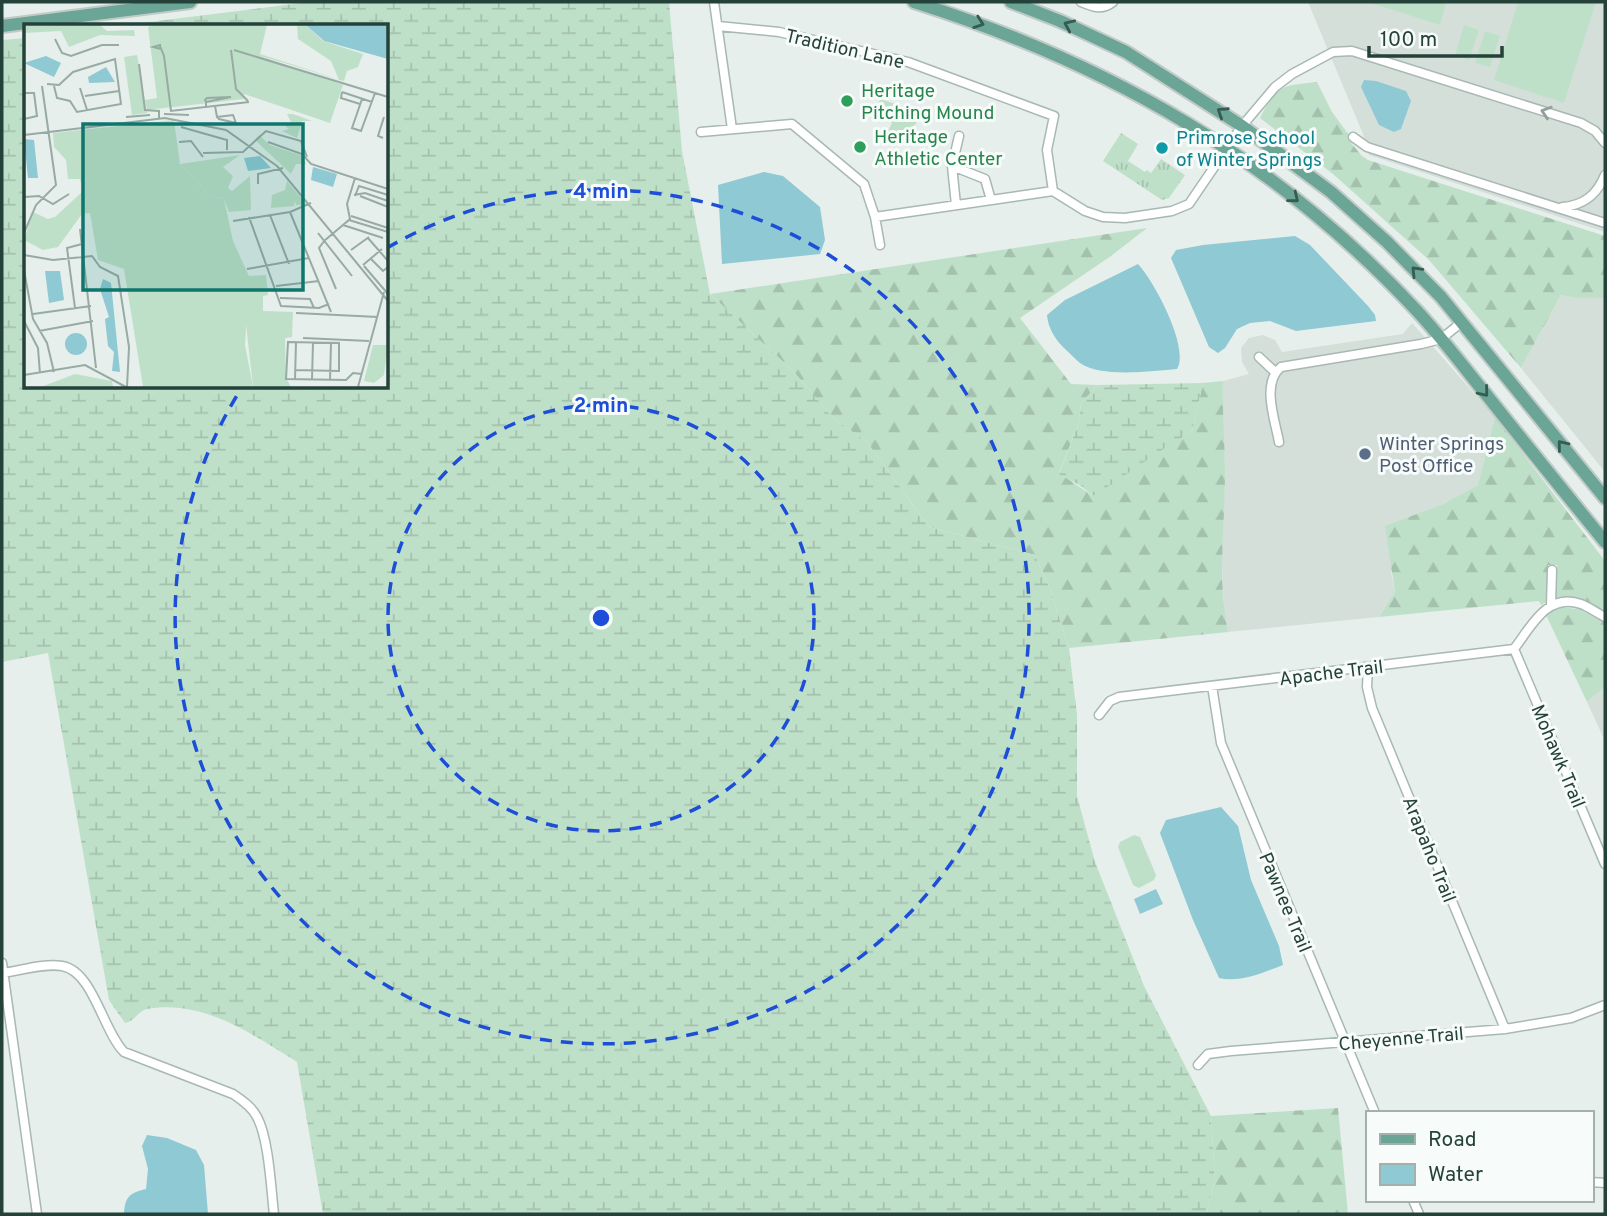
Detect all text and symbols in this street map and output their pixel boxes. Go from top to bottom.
scale bar [1369,14,1502,58]
one-way arrow [973,15,985,29]
one-way arrow [1064,20,1076,34]
inset map [24,24,388,388]
street label: Tradition Lane [783,25,906,75]
text: 100 m [1380,27,1437,54]
place label: Heritage Pitching Mound [861,80,994,126]
marker: Heritage Pitching Mound [839,93,855,109]
one-way arrow [1541,106,1553,120]
one-way arrow [1217,108,1230,120]
place label: Heritage Athletic Center [874,126,1003,172]
place label: Primrose School of Winter Springs [1176,127,1322,173]
marker: Heritage Athletic Center [852,139,868,155]
marker: Primrose School of Winter Springs [1154,140,1170,156]
text: 4 min [573,179,629,206]
one-way arrow [1286,189,1298,202]
one-way arrow [1412,267,1425,280]
one-way arrow [1476,384,1488,397]
text: 2 min [574,393,628,420]
place label: Winter Springs Post Office [1379,433,1504,479]
one-way arrow [1558,440,1570,453]
marker: Winter Springs Post Office [1357,446,1373,462]
centre of rings [589,606,613,630]
street label: Apache Trail [1278,656,1385,692]
street label: Mohawk Trail [1525,701,1590,812]
street label: Arapaho Trail [1396,793,1460,906]
street label: Pawnee Trail [1252,849,1316,957]
street label: Cheyenne Trail [1338,1023,1465,1057]
legend [1366,1111,1593,1202]
text: Road [1428,1127,1477,1154]
text: Water [1428,1162,1483,1189]

